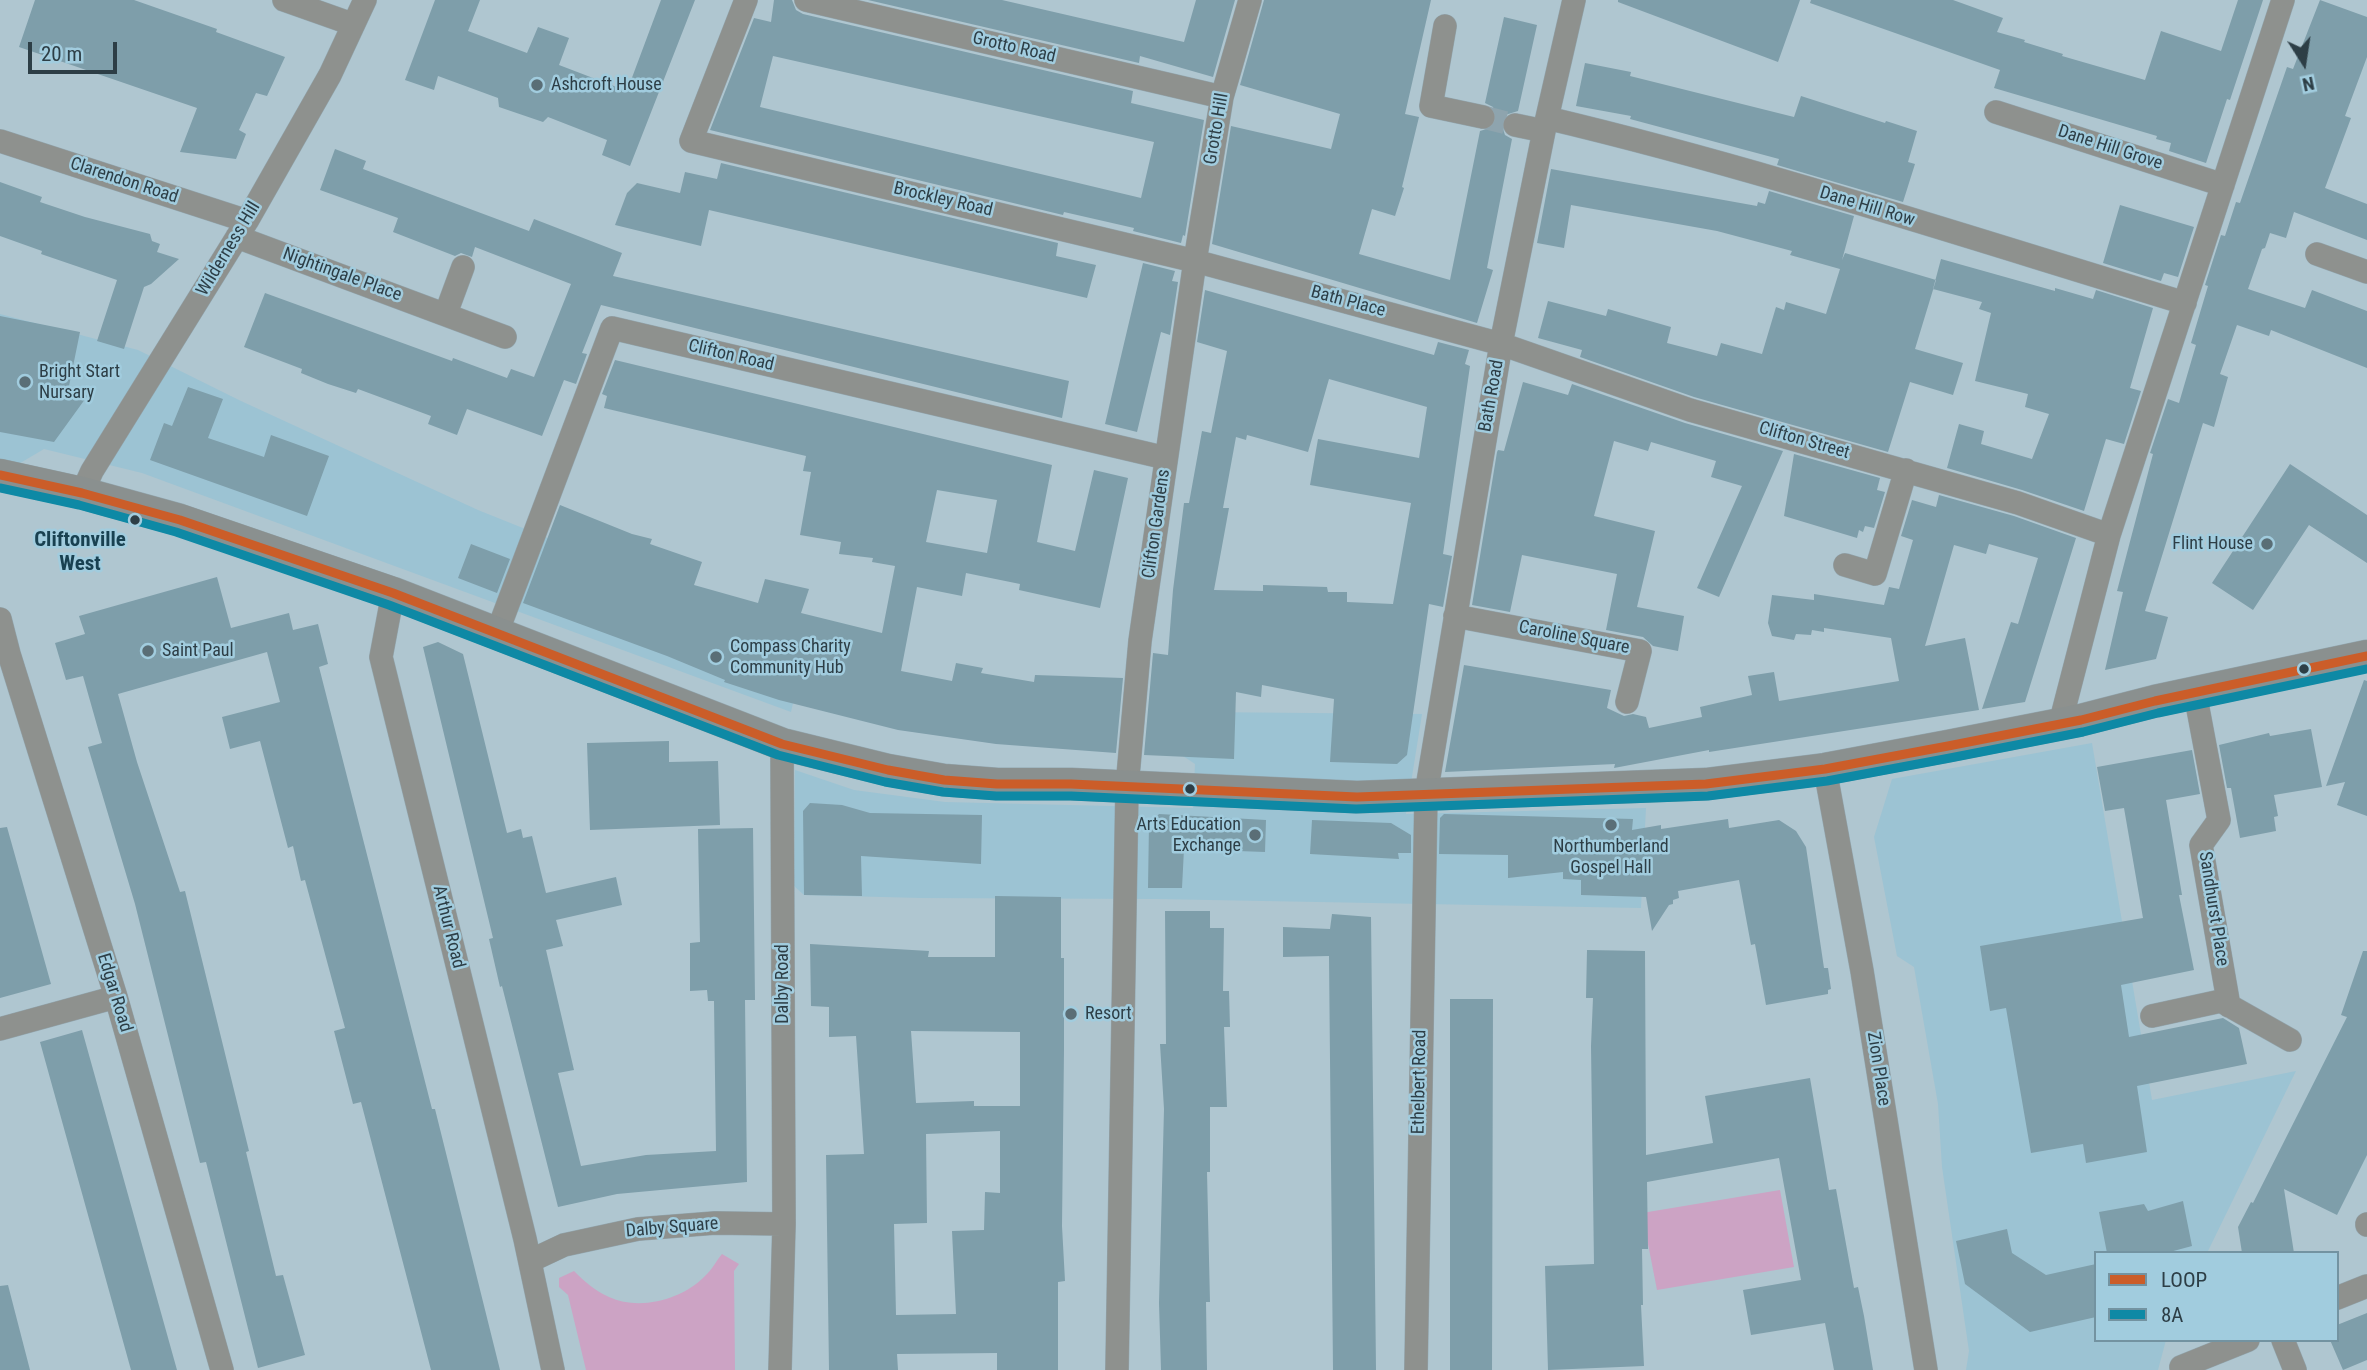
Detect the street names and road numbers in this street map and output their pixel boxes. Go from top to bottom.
street label: Grotto Road [970,28,1058,68]
street label: Grotto Hill [1200,92,1234,166]
street label: Dane Hill Grove [2055,121,2165,175]
street label: Clarendon Road [67,153,181,209]
street label: Brockley Road [891,178,995,222]
street label: Dane Hill Row [1817,182,1917,232]
street label: Wilderness Hill [192,198,266,300]
street label: Nightingale Place [280,244,404,306]
street label: Bath Place [1308,282,1388,322]
street label: Clifton Road [686,336,776,376]
street label: Bath Road [1475,358,1509,434]
street label: Clifton Street [1756,418,1852,464]
street label: Clifton Gardens [1139,468,1175,580]
street label: Caroline Square [1517,617,1631,659]
street label: Sandhurst Place [2193,850,2233,968]
street label: Arthur Road [427,883,469,971]
street label: Dalby Road [772,944,794,1024]
street label: Edgar Road [92,951,136,1035]
street label: Ethelbert Road [1408,1030,1432,1134]
street label: Zion Place [1861,1030,1895,1108]
street label: Dalby Square [625,1213,719,1243]

